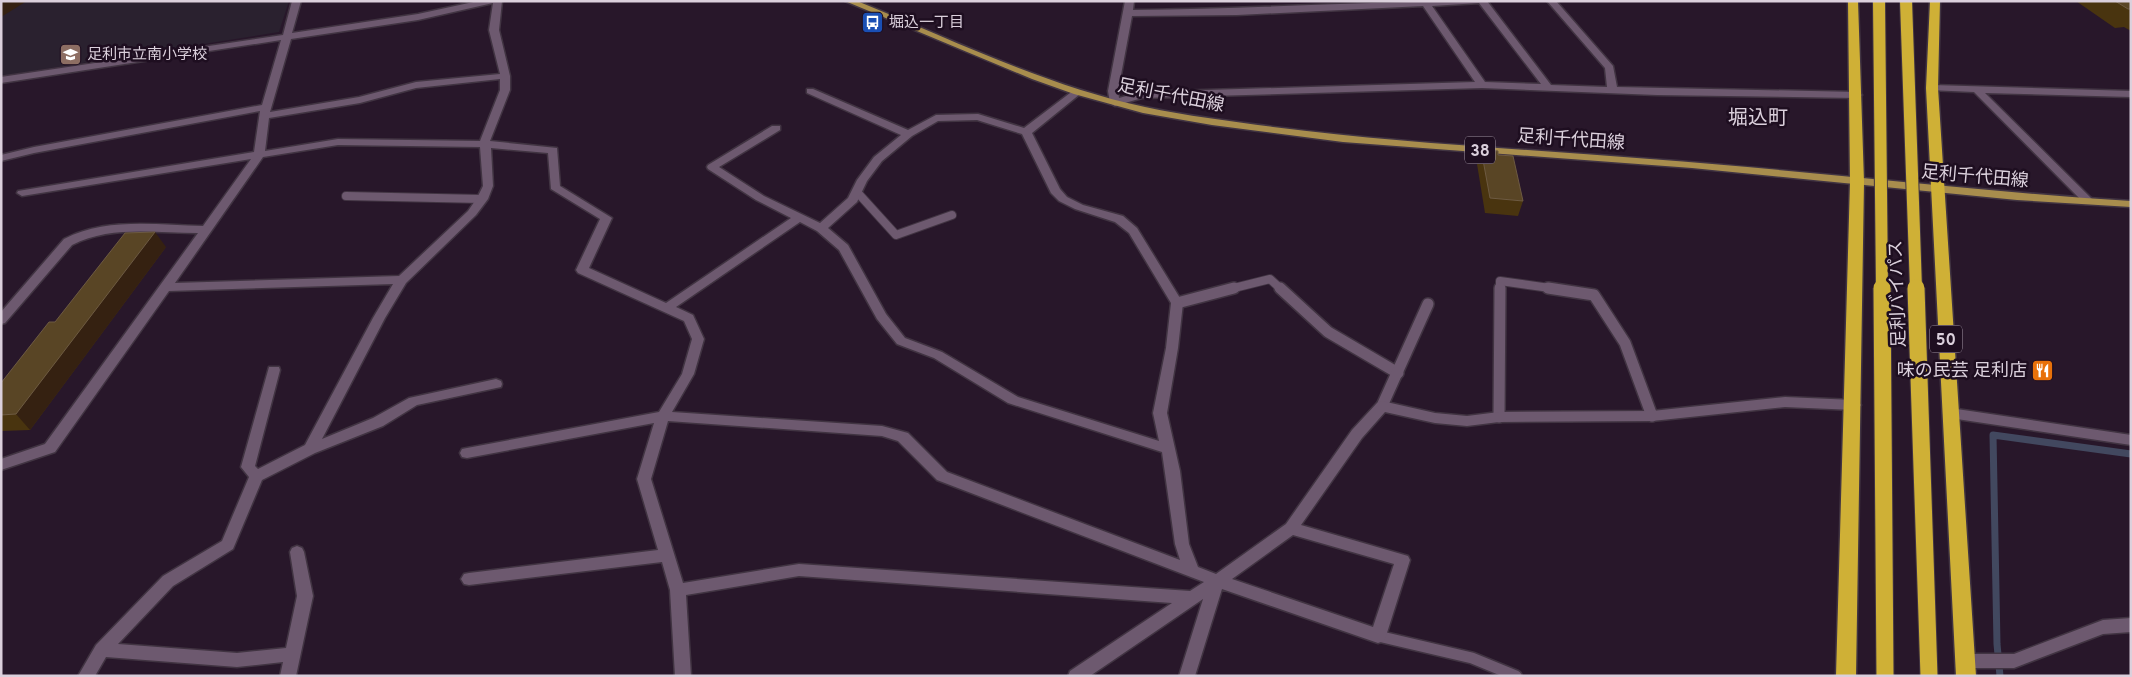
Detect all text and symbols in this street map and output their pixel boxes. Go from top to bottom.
bus stop icon: 堀込一丁目 [861,10,885,34]
place label: 堀込一丁目 [889,14,964,33]
school or university icon: 足利市立南小学校 [59,42,83,66]
place label: 足利市立南小学校 [87,46,207,65]
street label: 足利千代田線 [1116,75,1226,118]
district label: 堀込町 [1728,106,1788,132]
street label: 足利千代田線 [1516,125,1626,156]
road number: 38 [1465,136,1495,164]
street label: 足利千代田線 [1920,161,2030,194]
street label: 足利バイパス [1885,240,1912,348]
road number: 50 [1930,326,1962,352]
restaurant icon: 味の民芸 足利店 [2031,358,2055,382]
place label: 味の民芸 足利店 [1897,360,2027,383]

